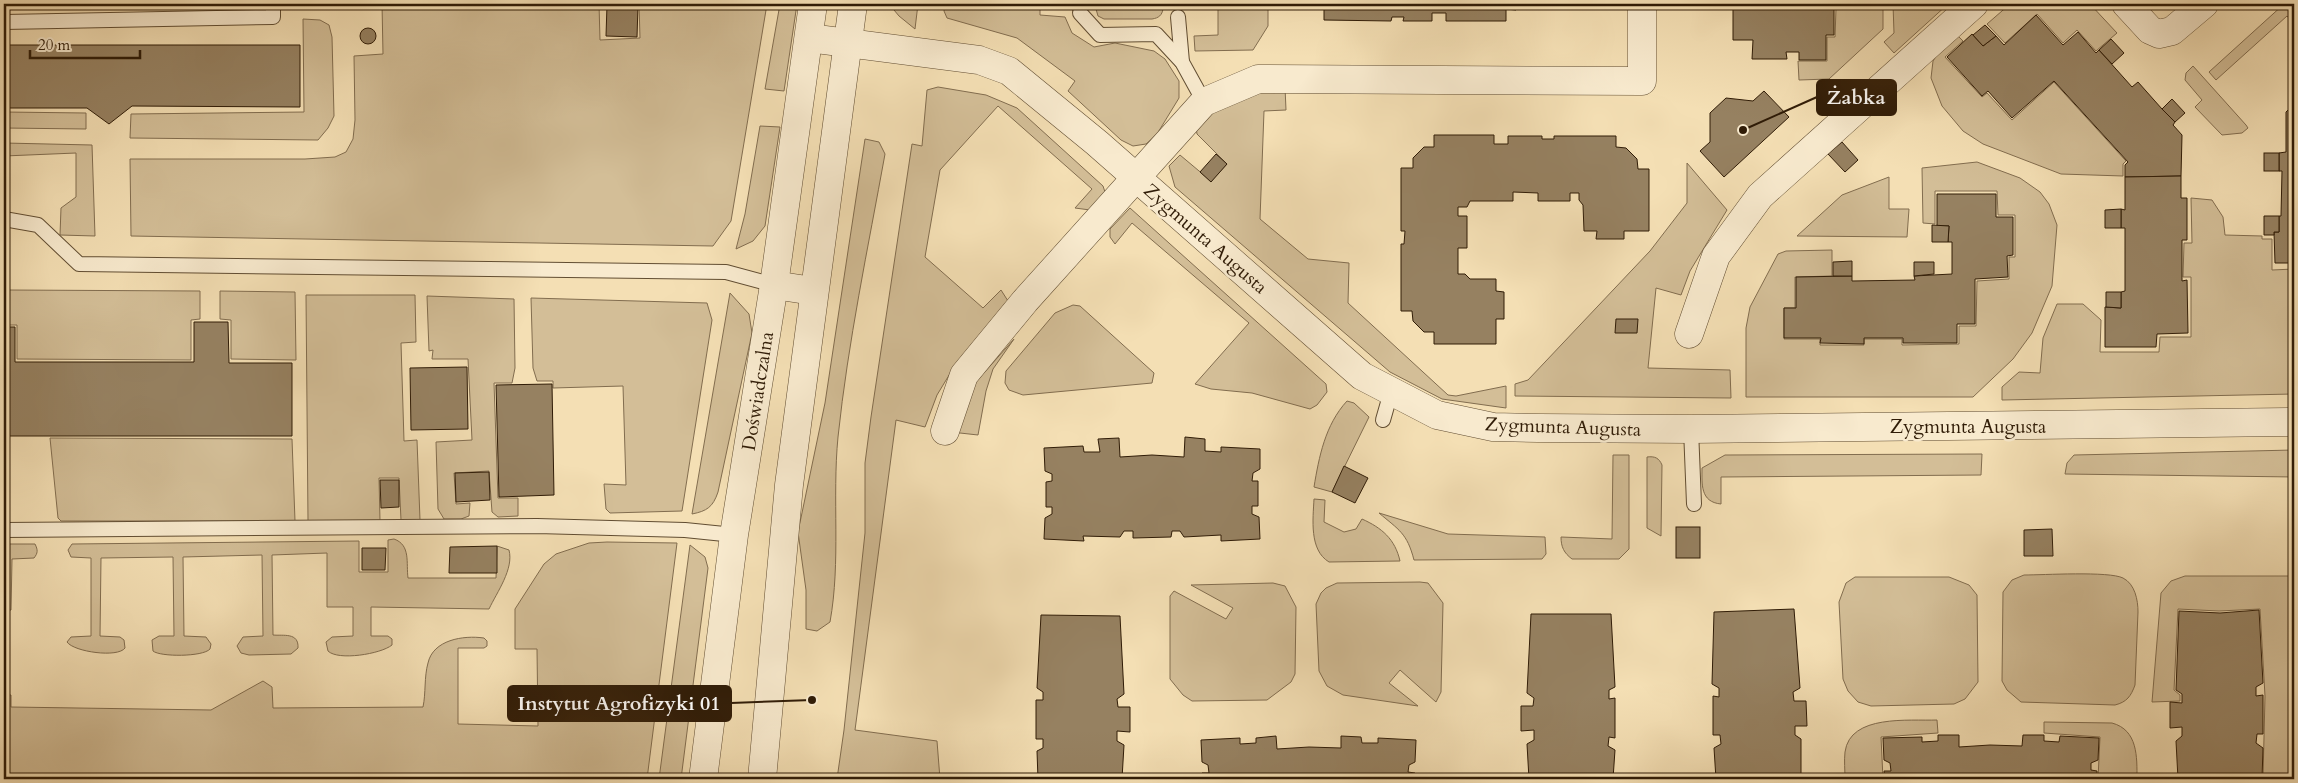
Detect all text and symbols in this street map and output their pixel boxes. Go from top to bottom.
scale bar [30,28,140,60]
text: 20 m [38,35,70,55]
callout: Żabka [1817,80,1896,115]
text: Żabka [1827,84,1885,111]
street label: Zygmunta Augusta [1138,178,1273,300]
street label: Doświadczalna [736,330,780,453]
street label: Zygmunta Augusta [1484,411,1642,443]
street label: Zygmunta Augusta [1890,414,2046,440]
callout: Instytut Agrofizyki 01 [508,686,731,721]
text: Instytut Agrofizyki 01 [517,690,721,717]

